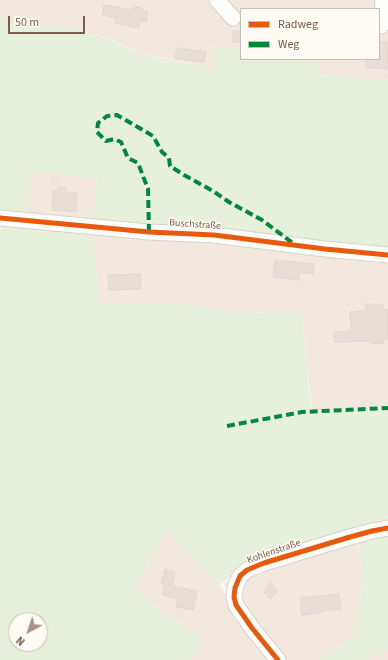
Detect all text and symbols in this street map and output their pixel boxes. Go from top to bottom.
scale bar [10,8,87,34]
legend [240,8,380,60]
text: 50 m [15,14,39,31]
text: Radweg [278,16,318,33]
text: Weg [278,36,299,53]
street label: Buschstraße [169,217,221,233]
street label: Kohlenstraße [246,537,302,567]
north arrow [8,612,48,652]
text: N [13,633,28,649]

